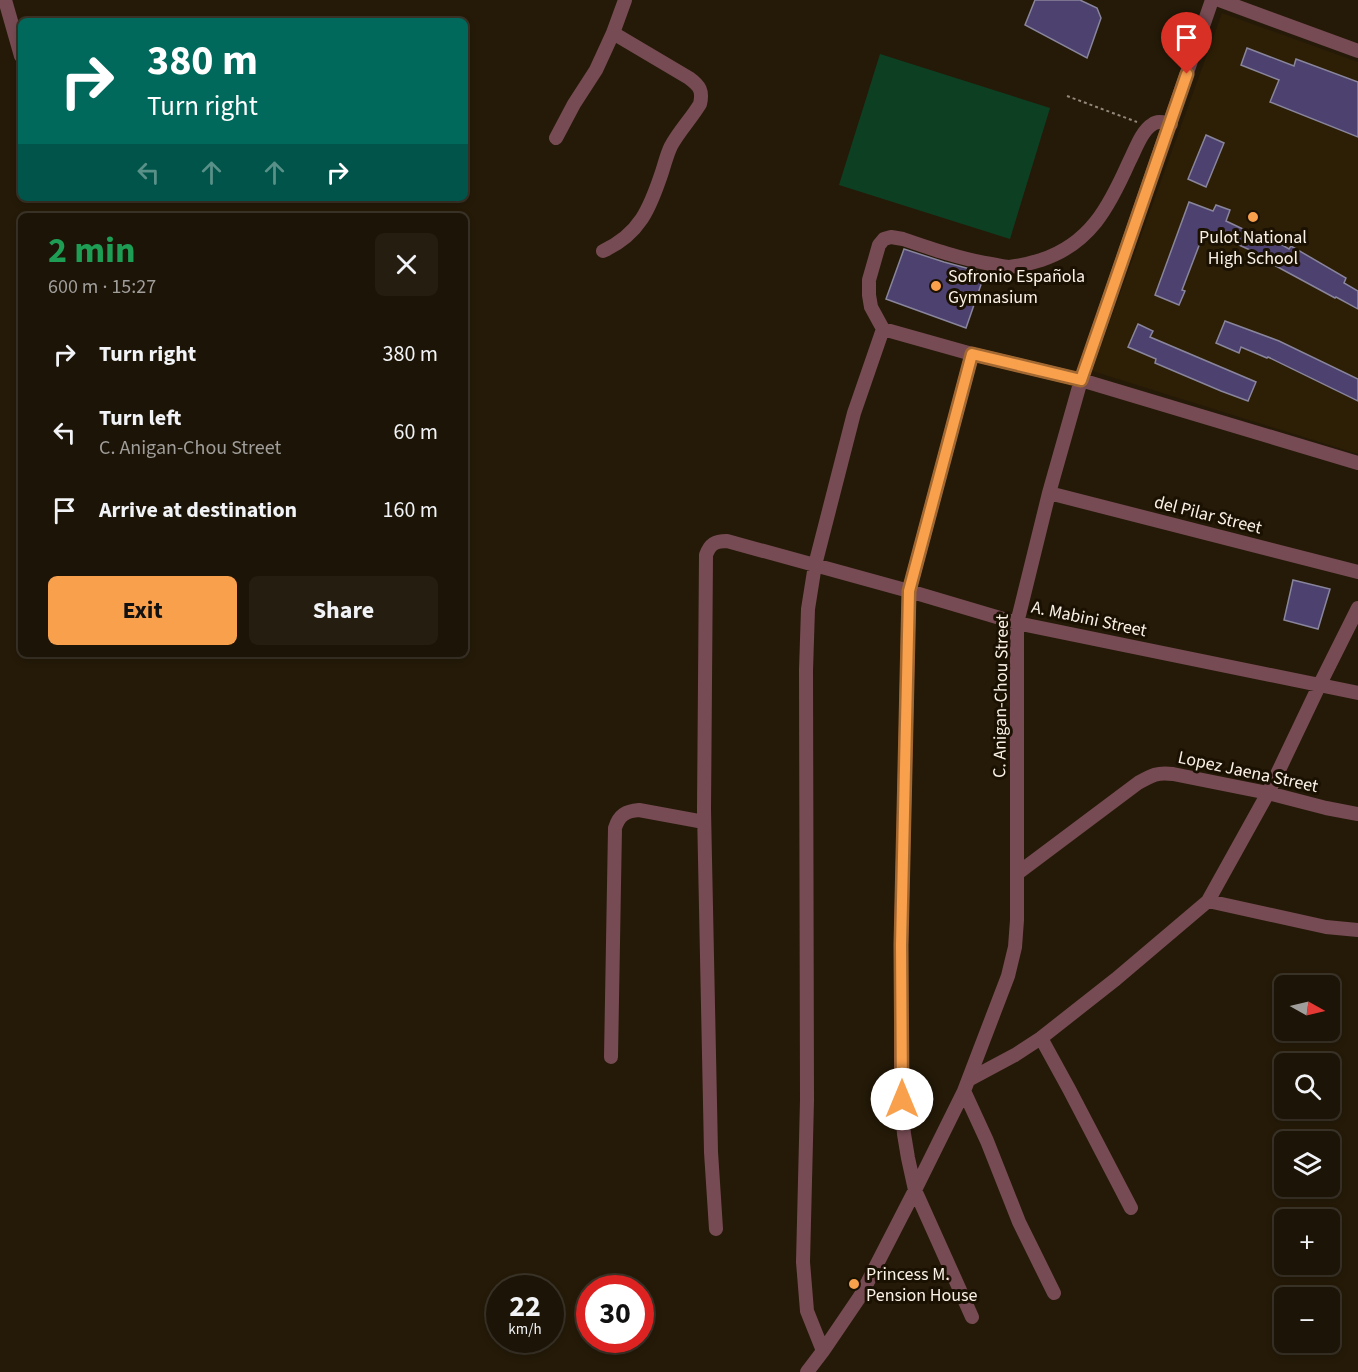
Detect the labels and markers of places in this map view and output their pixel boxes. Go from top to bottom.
pin [1161,12,1212,74]
marker: Pulot National High School [1246,210,1260,224]
place label: Pulot National High School [1199,225,1307,271]
place label: Sofronio Española Gymnasium [948,264,1085,310]
marker: Sofronio Española Gymnasium [929,279,943,293]
place label: Princess M. Pension House [866,1262,978,1308]
marker: Princess M. Pension House [847,1277,861,1291]

